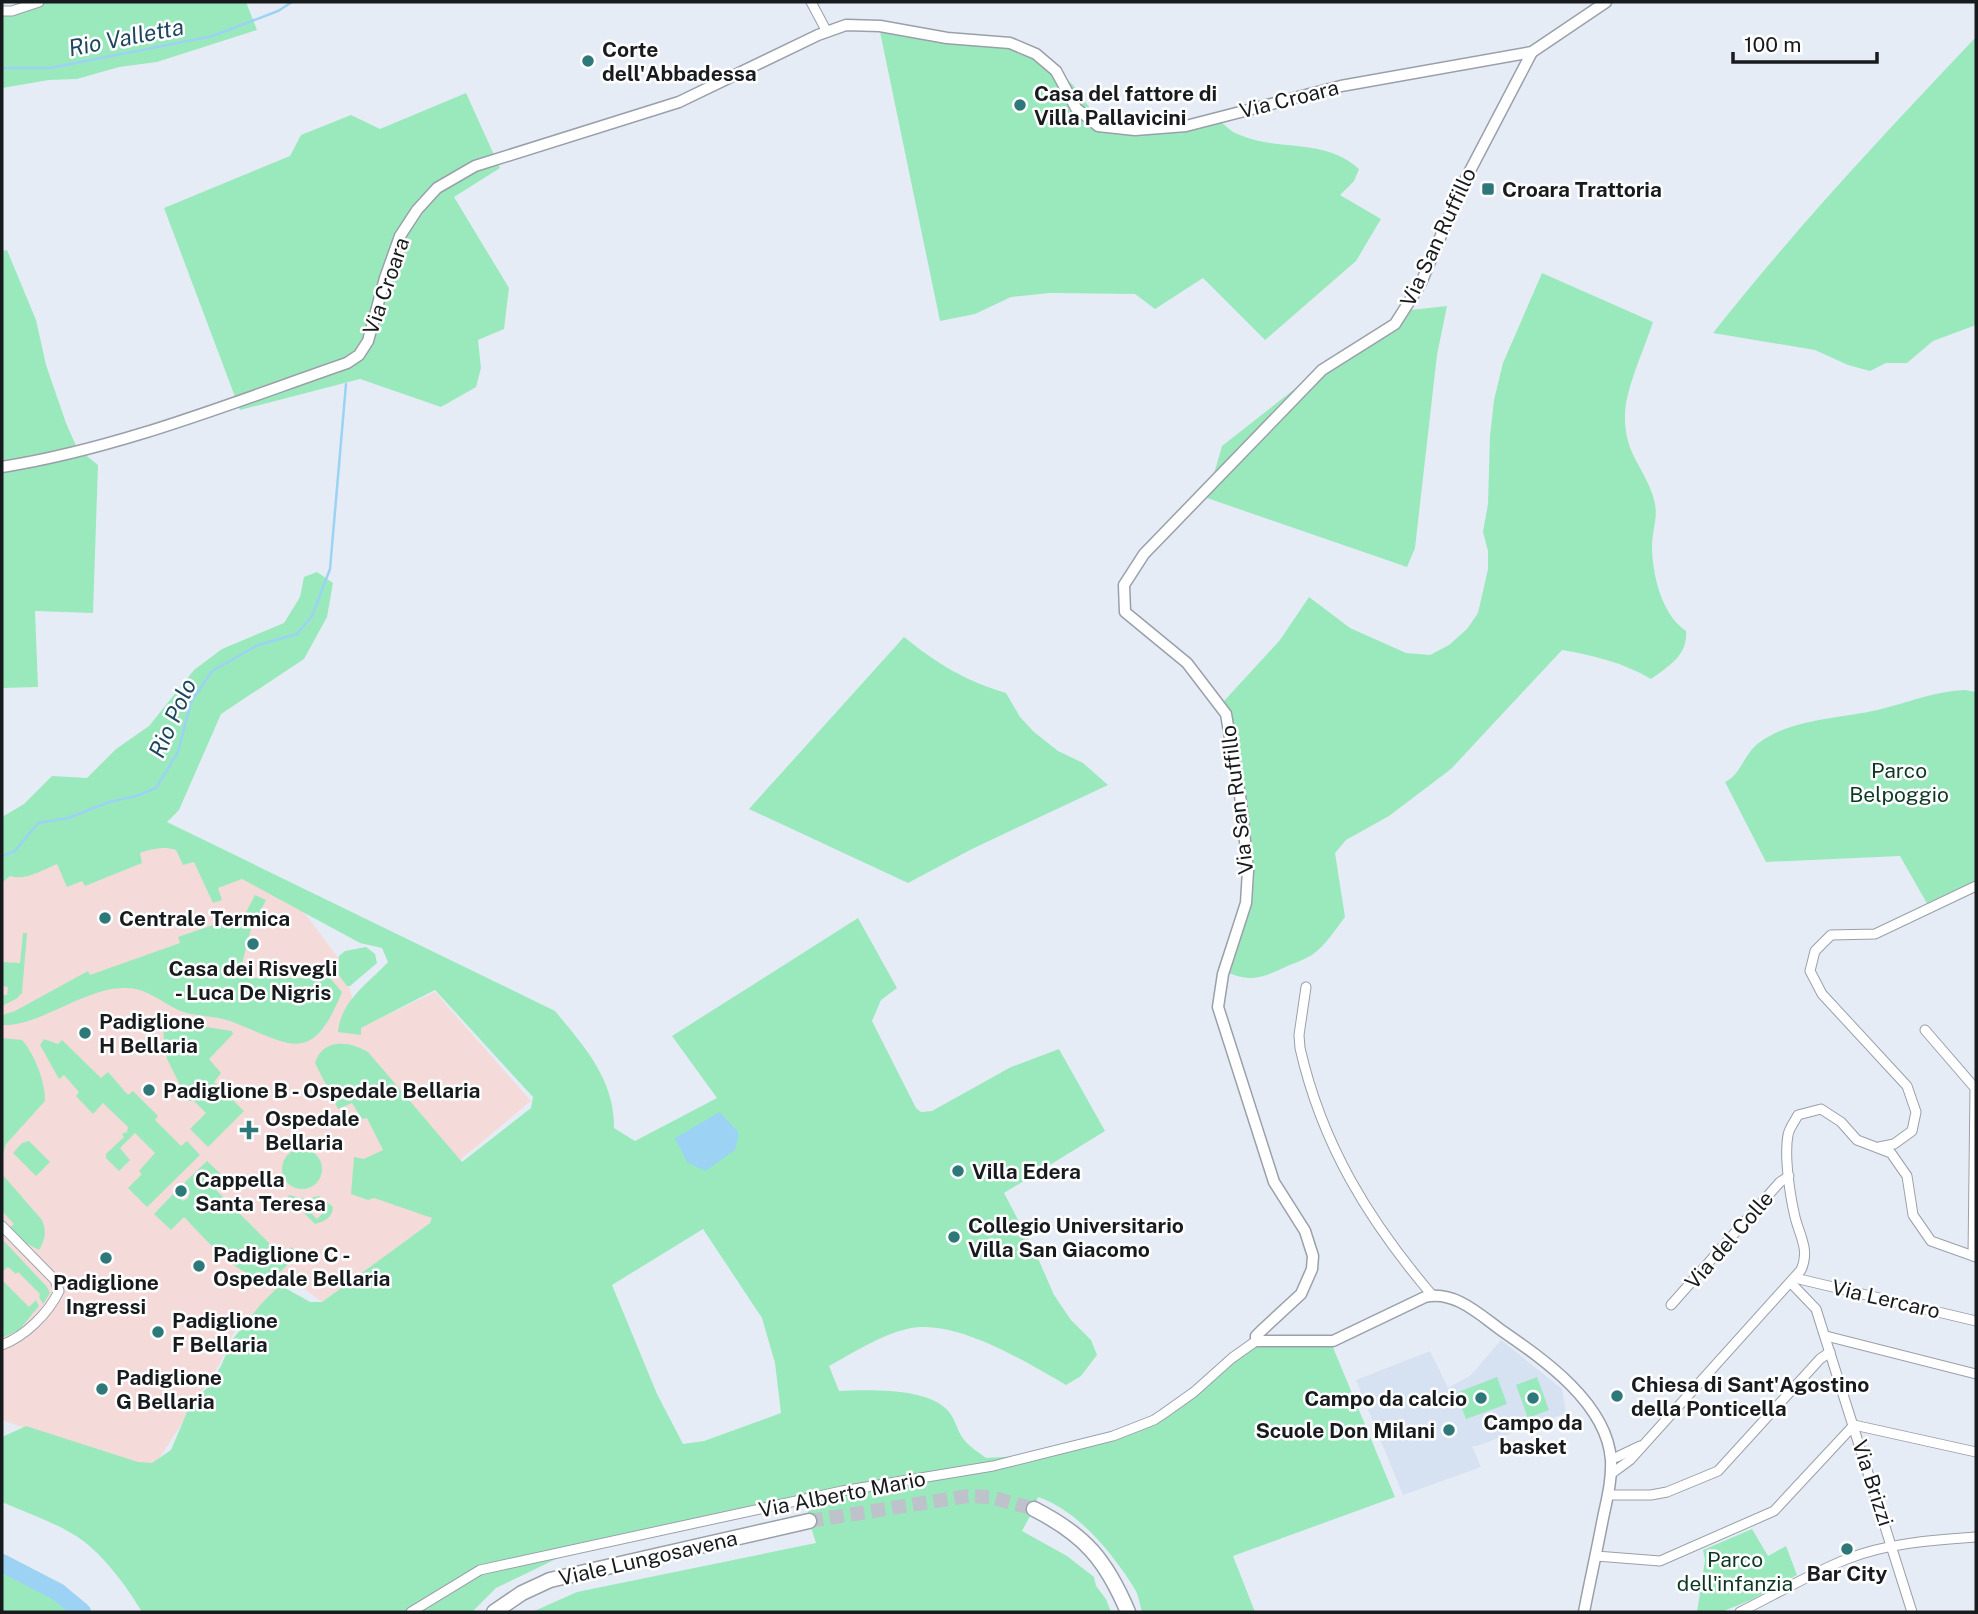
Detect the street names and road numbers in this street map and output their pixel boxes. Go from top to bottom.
street label: Via Croara [1237,75,1341,123]
street label: Via San Ruffillo [1395,164,1481,310]
street label: Via Croara [358,234,414,338]
street label: Via San Ruffillo [1215,724,1259,876]
street label: Via del Colle [1680,1186,1778,1294]
street label: Via Lercaro [1829,1274,1943,1324]
street label: Via Brizzi [1847,1437,1899,1529]
street label: Via Alberto Mario [756,1466,928,1522]
street label: Viale Lungosavena [556,1525,740,1591]

